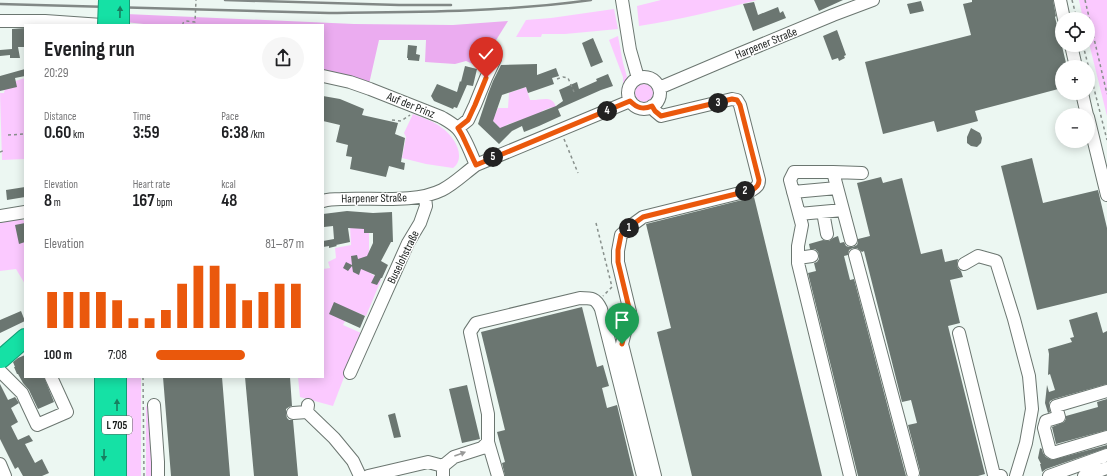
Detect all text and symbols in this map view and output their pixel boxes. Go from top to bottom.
one-way arrow [117,6,123,19]
map controls [1055,12,1095,148]
button: locate [1055,12,1095,52]
street label: Harpener Straße [733,24,800,63]
text: Evening run [44,36,135,63]
button: share [262,37,304,79]
pin [469,37,503,78]
icon: check [475,43,497,65]
button: + [1055,60,1095,100]
text: 20:29 [44,65,69,81]
street label: Auf der Prinz [383,89,438,122]
pin: 3 [708,93,728,113]
text: 3 [716,96,720,109]
pin: 4 [597,101,617,121]
text: 4 [604,104,610,117]
button: − [1055,108,1095,148]
text: Distance [44,110,76,123]
text: Time [133,110,151,123]
text: Pace [221,110,239,123]
text: 0.60 [44,123,71,143]
text: 3:59 [133,123,160,143]
text: 6:38 [221,123,249,143]
text: km [71,128,84,141]
text: /km [249,128,265,141]
pin: 5 [483,147,503,167]
text: 5 [491,150,495,163]
text: Elevation [44,178,78,191]
text: Heart rate [133,178,170,191]
text: kcal [221,178,236,191]
pin: 2 [735,181,755,201]
text: 2 [743,184,747,197]
street label: Harpener Straße [341,190,407,207]
text: 8 [44,191,52,211]
text: 167 [133,191,155,211]
text: 48 [221,191,237,211]
text: m [52,196,61,209]
text: bpm [155,196,173,209]
pin: 1 [619,218,639,238]
text: 1 [627,221,631,234]
street label: Buselohstraße [384,228,423,286]
text: Elevation [44,236,84,252]
text: 81–87 m [265,236,304,252]
pin [605,303,639,344]
icon: arrive [611,309,633,331]
text: 100 m [44,347,72,363]
text: 7:08 [108,347,127,363]
one-way arrow [114,398,120,411]
road number: L 705 [102,416,132,434]
one-way arrow [101,449,107,462]
one-way arrow [455,451,467,457]

